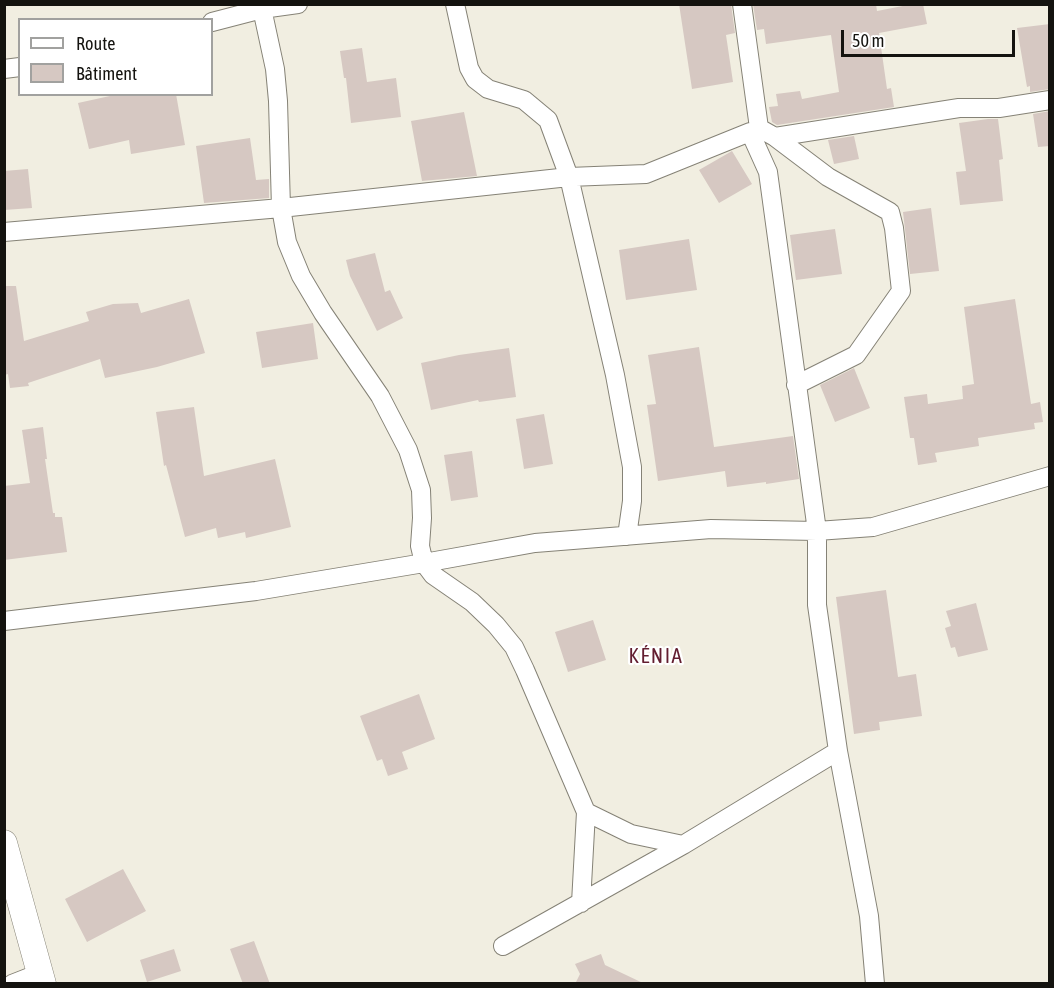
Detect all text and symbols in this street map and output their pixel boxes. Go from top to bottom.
legend [18,18,213,96]
scale bar [844,18,1018,56]
text: 50 m [852,30,884,51]
text: Route [76,33,115,54]
text: Bâtiment [76,63,137,84]
district label: KÉNIA [629,643,683,669]

